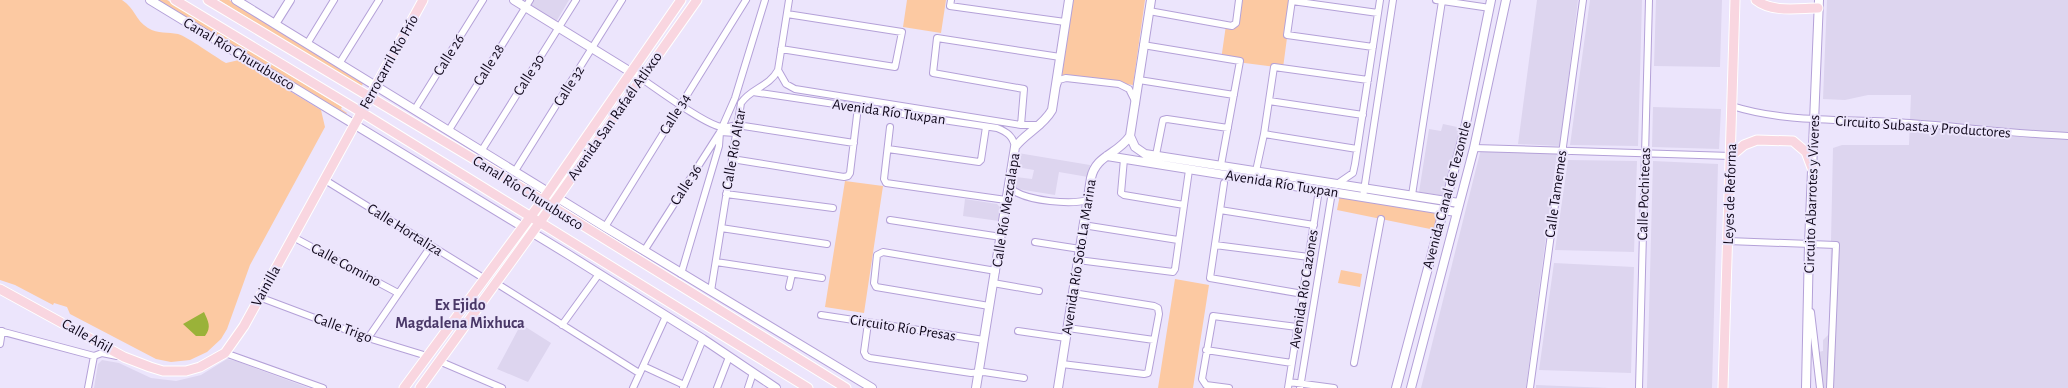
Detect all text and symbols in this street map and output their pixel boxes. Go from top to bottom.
street label: Ferrocarril Río Frío [357,12,421,112]
street label: Canal Río Churubusco [181,15,297,93]
street label: Calle 26 [431,32,467,78]
street label: Calle 28 [471,42,507,88]
street label: Avenida San Rafaél Atlixco [565,49,665,183]
street label: Calle 30 [511,52,547,98]
street label: Calle 32 [551,63,587,109]
street label: Calle 34 [657,91,693,137]
street label: Avenida Río Tuxpan [831,97,947,127]
street label: Calle Río Altar [719,107,749,191]
street label: Circuito Subasta y Productores [1835,113,2011,141]
street label: Circuito Abarrotes y Víveres [1802,114,1822,274]
street label: Avenida Canal de Tezontle [1420,119,1474,270]
street label: Leyes de Reforma [1721,143,1739,245]
street label: Calle Pochitecas [1635,147,1653,241]
street label: Calle Tamemes [1542,149,1570,239]
street label: Calle Río Mezcalapa [990,152,1022,268]
street label: Canal Río Churubusco [470,153,586,233]
street label: Calle 36 [668,162,704,208]
street label: Avenida Río Tuxpan [1224,168,1340,200]
street label: Avenida Río Soto La Marina [1059,178,1099,336]
street label: Calle Hortaliza [365,201,445,259]
street label: Avenida Río Cazones [1287,229,1321,349]
street label: Calle Comino [308,240,384,290]
street label: Vainilla [249,263,283,309]
district label: Ex Ejido Magdalena Mixhuca [395,297,525,331]
street label: Calle Trigo [312,311,374,345]
street label: Circuito Río Presas [849,312,957,344]
street label: Calle Añil [59,316,115,356]

